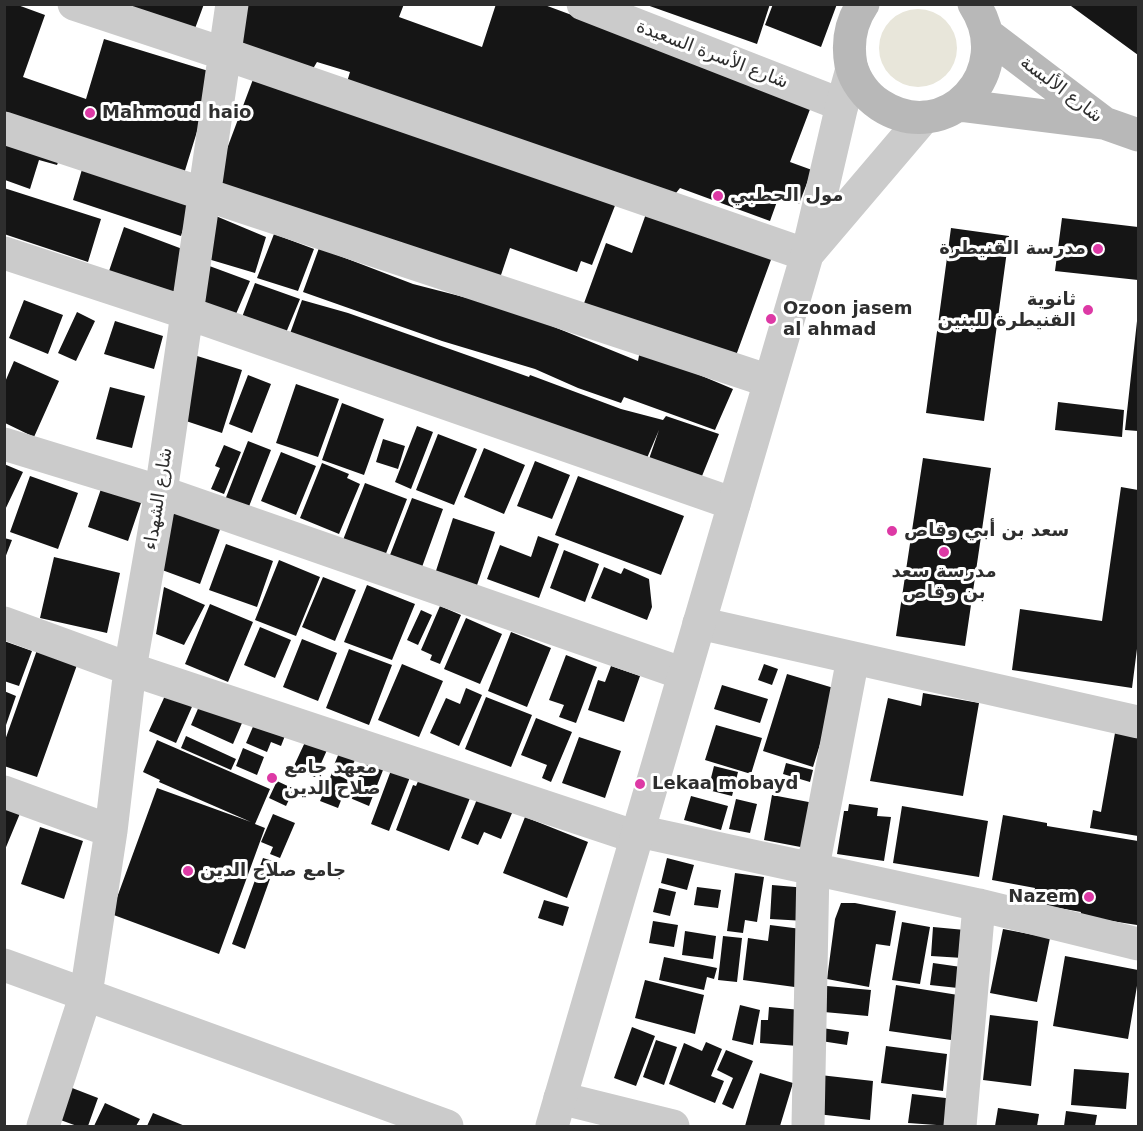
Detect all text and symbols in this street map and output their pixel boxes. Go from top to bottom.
street label: شارع الأسرة السعيدة [633,16,791,94]
street label: شارع الألبسة [1016,52,1106,128]
place label: Mahmoud haio [102,102,251,124]
marker: Mahmoud haio [83,106,97,120]
place label: مول الحطبي [730,185,843,207]
marker: مول الحطبي [711,189,725,203]
place label: مدرسة القنيطرة [939,238,1086,260]
marker: مدرسة القنيطرة [1091,242,1105,256]
place label: ثانوية القنيطرة للبنين [937,289,1076,332]
place label: Ozoon jasem al ahmad [783,298,913,340]
marker: ثانوية القنيطرة للبنين [1081,303,1095,317]
marker: Ozoon jasem al ahmad [764,312,778,326]
street label: شارع الشهداء [140,446,178,552]
place label: سعد بن أبي وقاص [904,520,1069,542]
marker: سعد بن أبي وقاص [885,524,899,538]
marker: مدرسة سعد بن وقاص [937,545,951,559]
place label: مدرسة سعد بن وقاص [891,561,997,604]
place label: معهد جامع صلاح الدين [284,757,381,800]
marker: معهد جامع صلاح الدين [265,771,279,785]
place label: Lekaa mobayd [652,773,798,795]
marker: Lekaa mobayd [633,777,647,791]
place label: جامع صلاح الدين [200,860,346,882]
marker: جامع صلاح الدين [181,864,195,878]
place label: Nazem [1008,886,1077,908]
marker: Nazem [1082,890,1096,904]

